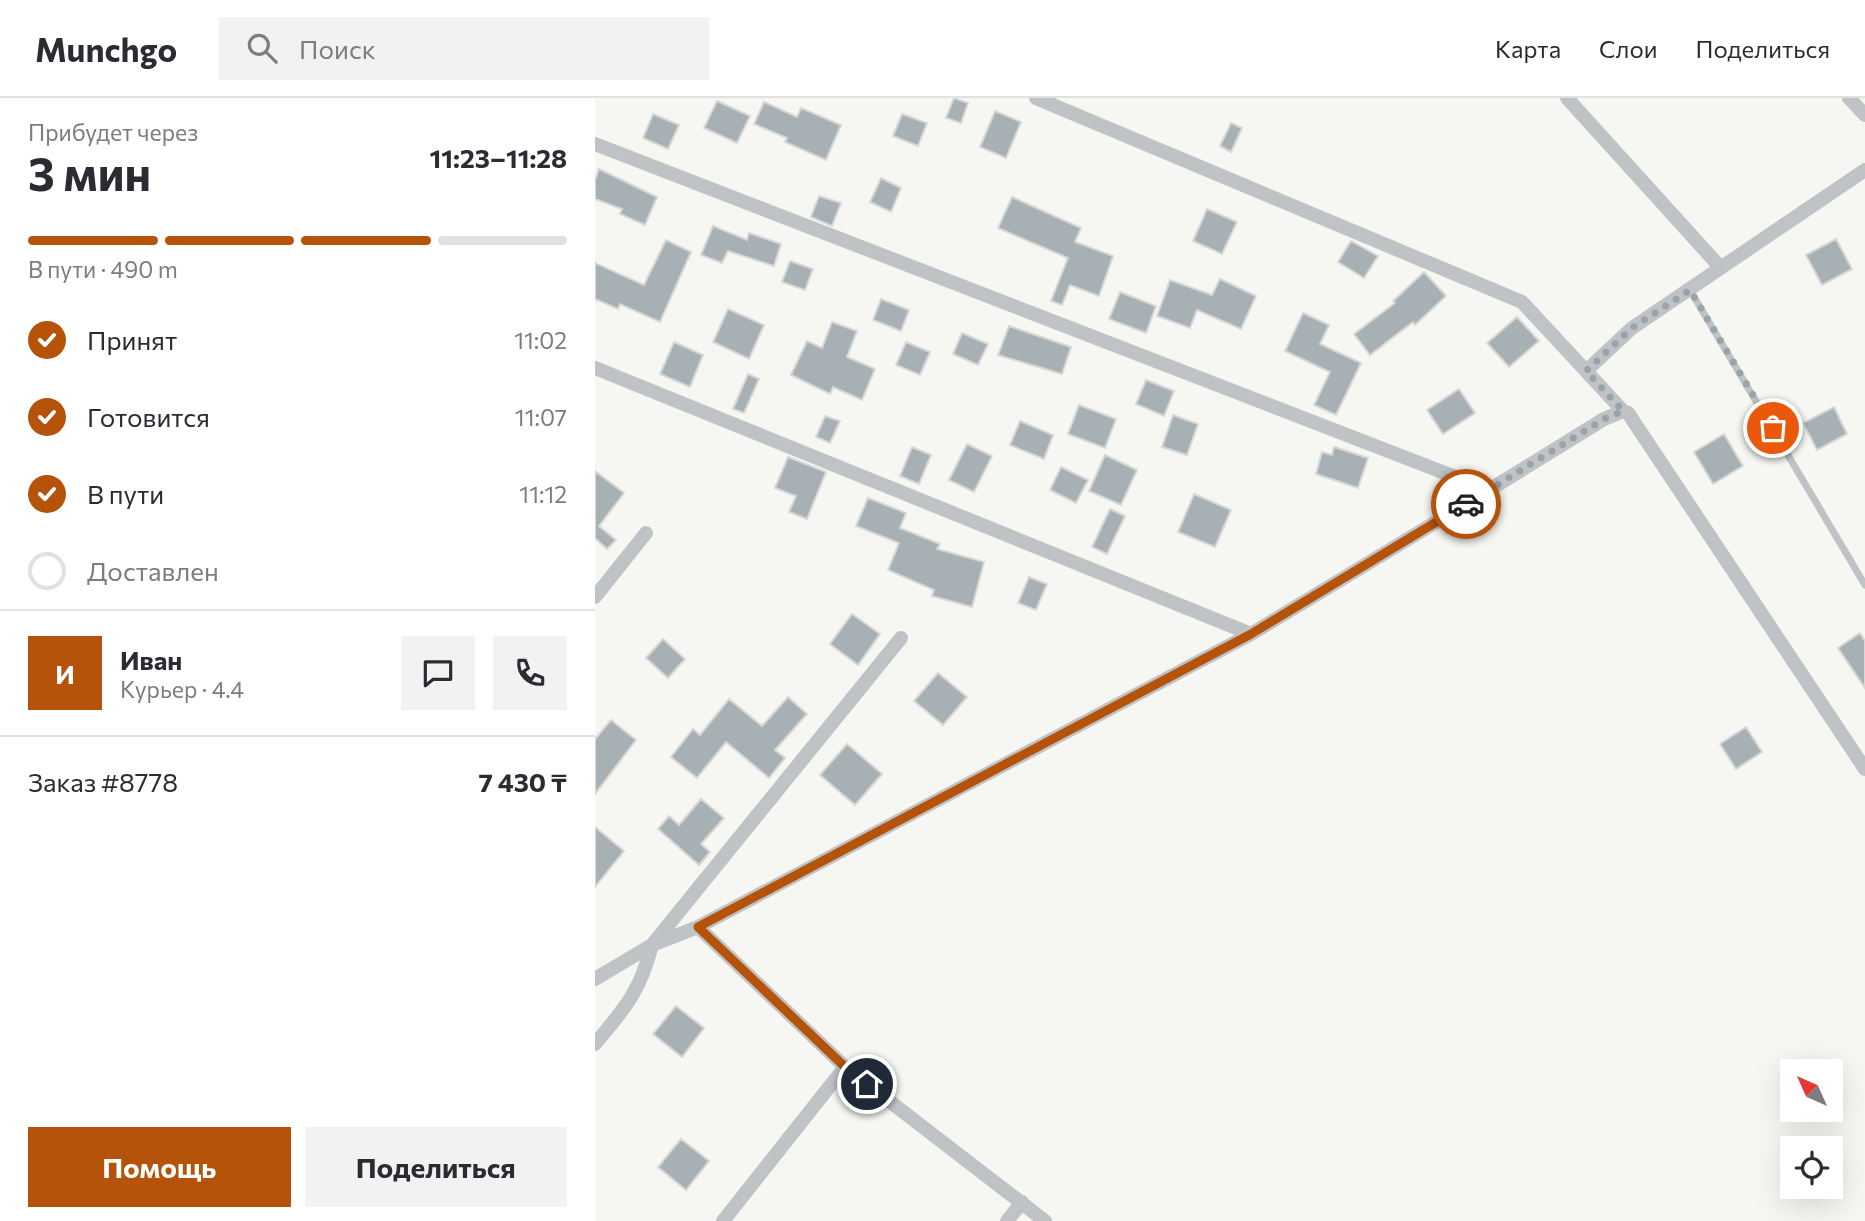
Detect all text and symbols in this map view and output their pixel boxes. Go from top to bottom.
search box [219,17,709,80]
text: Munchgo [35,28,177,69]
icon: search [243,29,281,67]
text: Поиск [299,33,376,64]
text: Карта [1495,34,1561,63]
text: Слои [1599,34,1657,63]
text: Поделиться [1695,34,1830,63]
text: Прибудет через [28,118,198,146]
text: 11:23–11:28 [430,142,567,173]
text: 3 мин [28,144,151,200]
text: В пути · 490 m [28,255,178,283]
icon: check [28,321,66,359]
text: Принят [87,324,177,355]
text: 11:02 [514,326,567,354]
icon: check [28,398,66,436]
pin [1743,398,1803,458]
text: Готовится [87,401,210,432]
text: 11:07 [515,403,567,431]
icon: bag [1754,409,1792,447]
courier [1431,469,1501,539]
icon: check [28,475,66,513]
text: В пути [87,478,164,509]
text: 11:12 [519,480,567,508]
icon: car [1447,485,1485,523]
text: Доставлен [87,555,219,586]
button: chat [401,636,475,710]
button: phone [493,636,567,710]
text: Иван [120,644,182,675]
text: И [55,658,75,689]
text: Курьер · 4.4 [120,675,244,703]
text: Заказ #8778 [28,766,178,797]
text: 7 430 ₸ [478,766,567,797]
pin [837,1054,897,1114]
north arrow [1780,1059,1843,1122]
map controls [1780,1059,1843,1199]
icon: home [848,1065,886,1103]
button: Помощь [28,1127,291,1207]
button: Поделиться [305,1127,567,1207]
button: locate [1780,1136,1843,1199]

